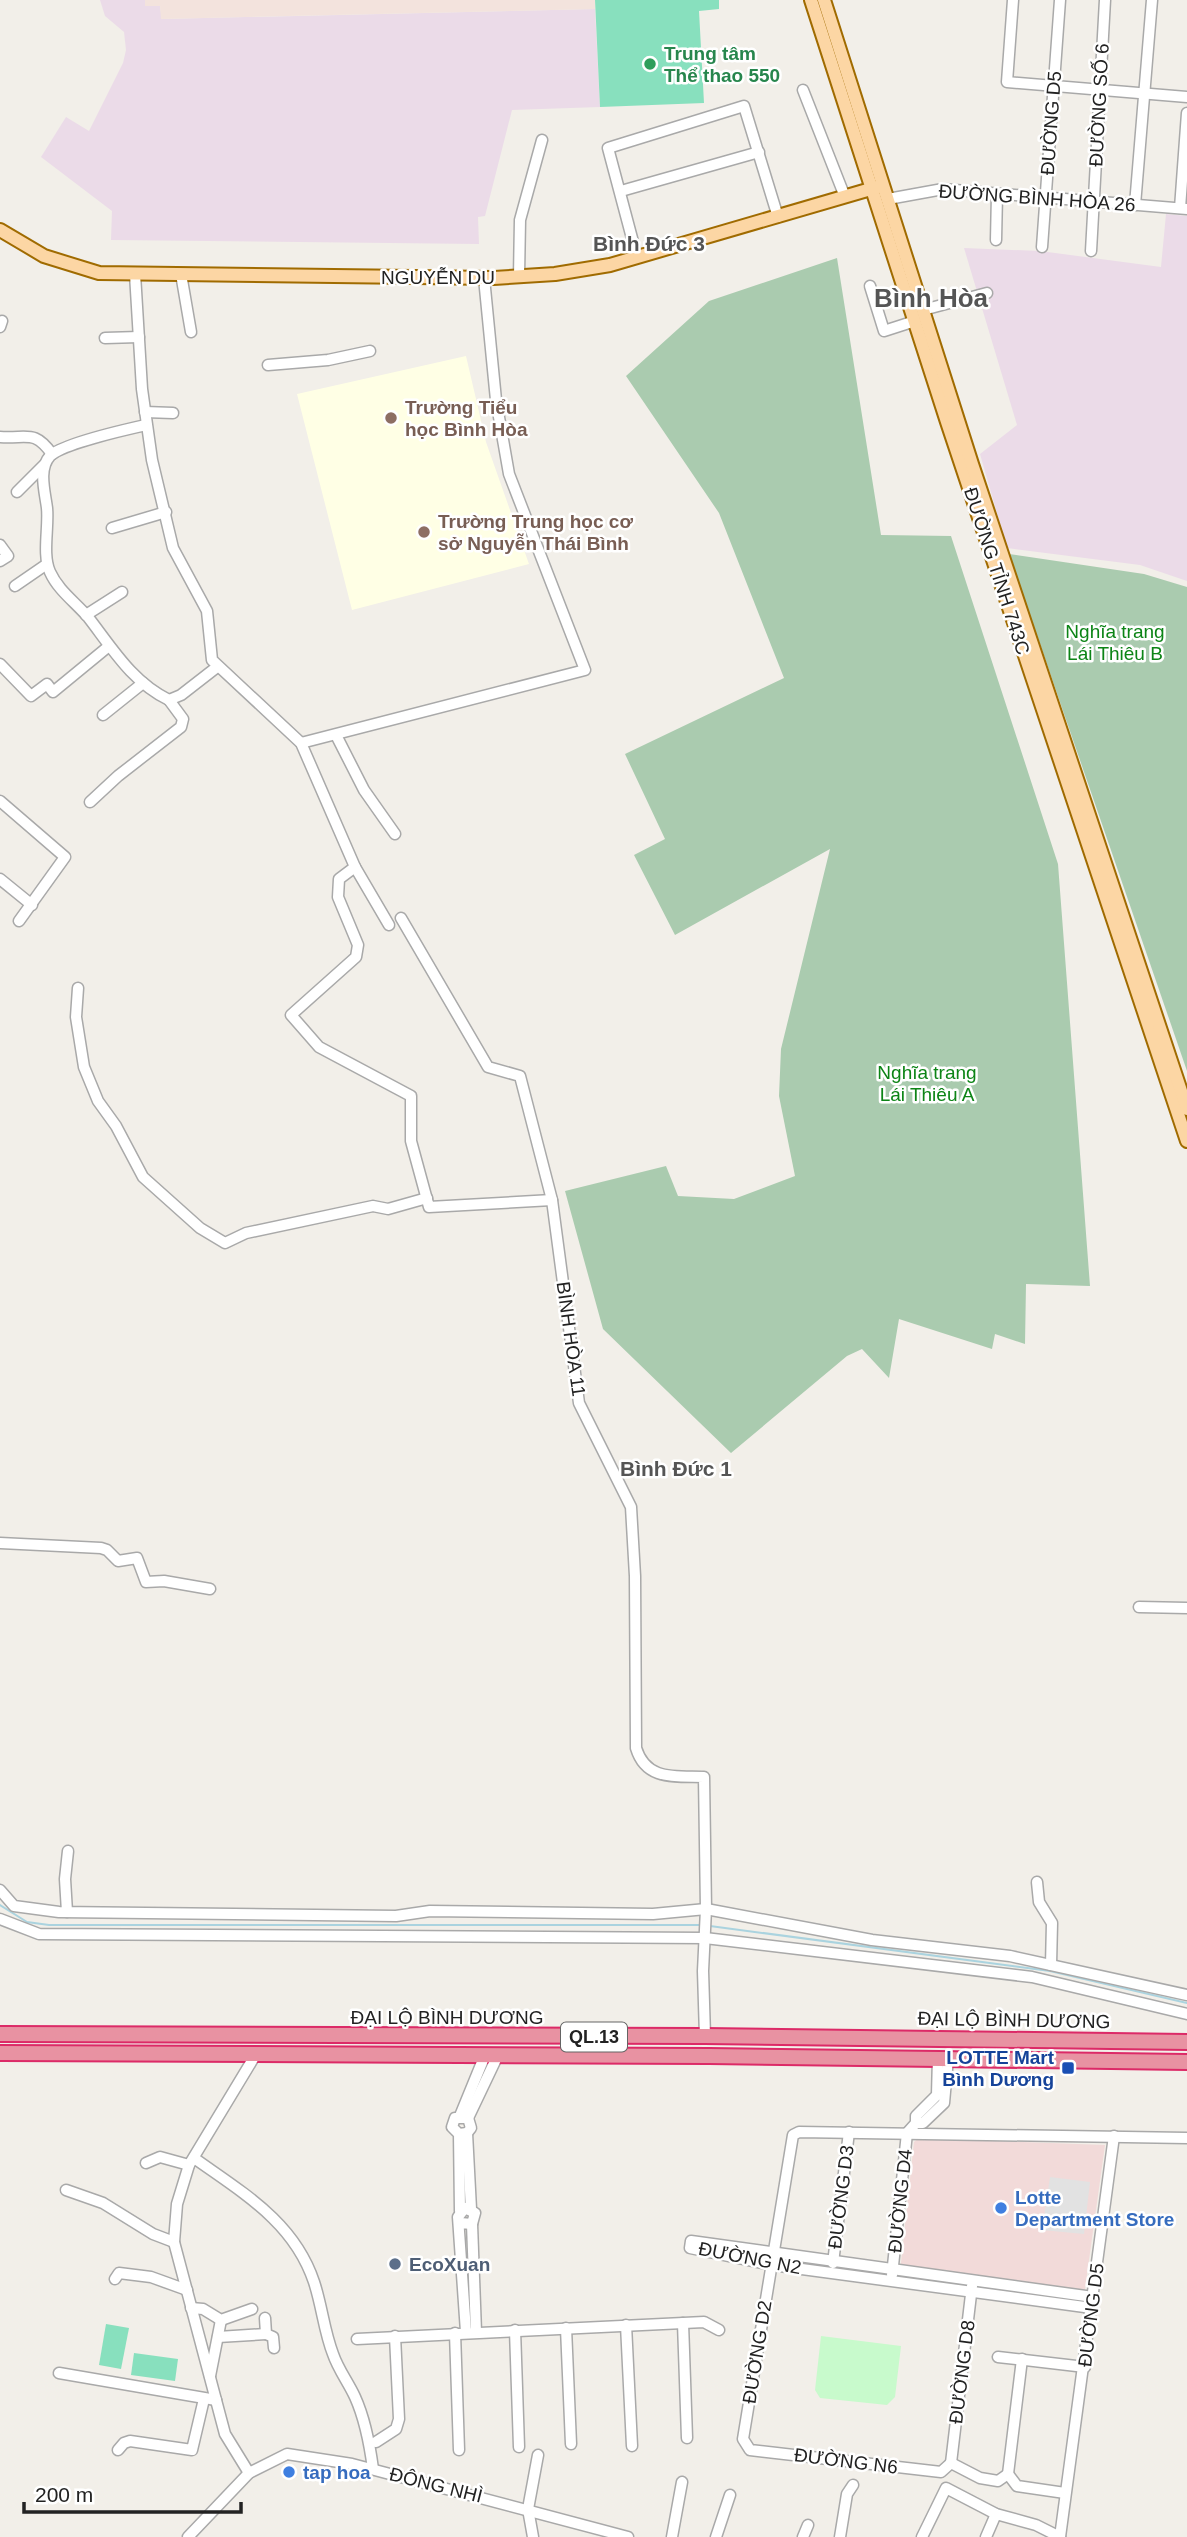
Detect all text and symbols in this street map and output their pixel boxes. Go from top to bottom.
place label: Trung tâm Thể thao 550 [664,43,780,86]
street label: ĐƯỜNG SỐ 6 [1085,43,1113,167]
marker: Trung tâm Thể thao 550 [642,56,658,72]
street label: ĐƯỜNG D5 [1037,70,1065,176]
street label: ĐƯỜNG BÌNH HÒA 26 [938,181,1136,215]
district label: Bình Đức 3 [593,232,705,255]
street label: NGUYỄN DU [381,267,495,288]
district label: Bình Hòa [874,283,989,313]
place label: Trường Tiểu học Bình Hòa [405,397,528,440]
marker: Trường Tiểu học Bình Hòa [383,410,399,426]
street label: ĐƯỜNG TỈNH 743C [960,485,1034,657]
place label: Trường Trung học cơ sở Nguyễn Thái Bình [438,511,633,554]
marker: Trường Trung học cơ sở Nguyễn Thái Bình [416,524,432,540]
park label: Nghĩa trang Lái Thiêu B [1065,621,1165,664]
park label: Nghĩa trang Lái Thiêu A [877,1062,977,1105]
street label: BÌNH HÒA 11 [553,1280,589,1398]
district label: Bình Đức 1 [620,1457,732,1480]
street label: ĐẠI LỘ BÌNH DƯƠNG [351,2007,544,2028]
street label: ĐẠI LỘ BÌNH DƯƠNG [917,2008,1111,2032]
road number: QL.13 [561,2022,627,2052]
place label: LOTTE Mart Bình Dương [942,2047,1055,2090]
marker: LOTTE Mart Bình Dương [1060,2060,1076,2076]
street label: ĐƯỜNG D3 [824,2144,858,2250]
street label: ĐƯỜNG D4 [884,2148,916,2254]
place label: Lotte Department Store [1015,2187,1174,2230]
marker: Lotte Department Store [993,2200,1009,2216]
street label: ĐƯỜNG N2 [697,2238,803,2278]
place label: EcoXuan [409,2254,490,2275]
marker: EcoXuan [387,2256,403,2272]
street label: ĐƯỜNG D5 [1074,2262,1108,2368]
street label: ĐƯỜNG D2 [738,2299,776,2405]
street label: ĐƯỜNG D8 [945,2319,979,2425]
street label: ĐƯỜNG N6 [793,2444,899,2478]
place label: tap hoa [303,2462,371,2483]
street label: ĐÔNG NHÌ [387,2463,485,2507]
marker: tap hoa [281,2464,297,2480]
scale bar [24,2470,242,2514]
text: 200 m [35,2483,93,2506]

